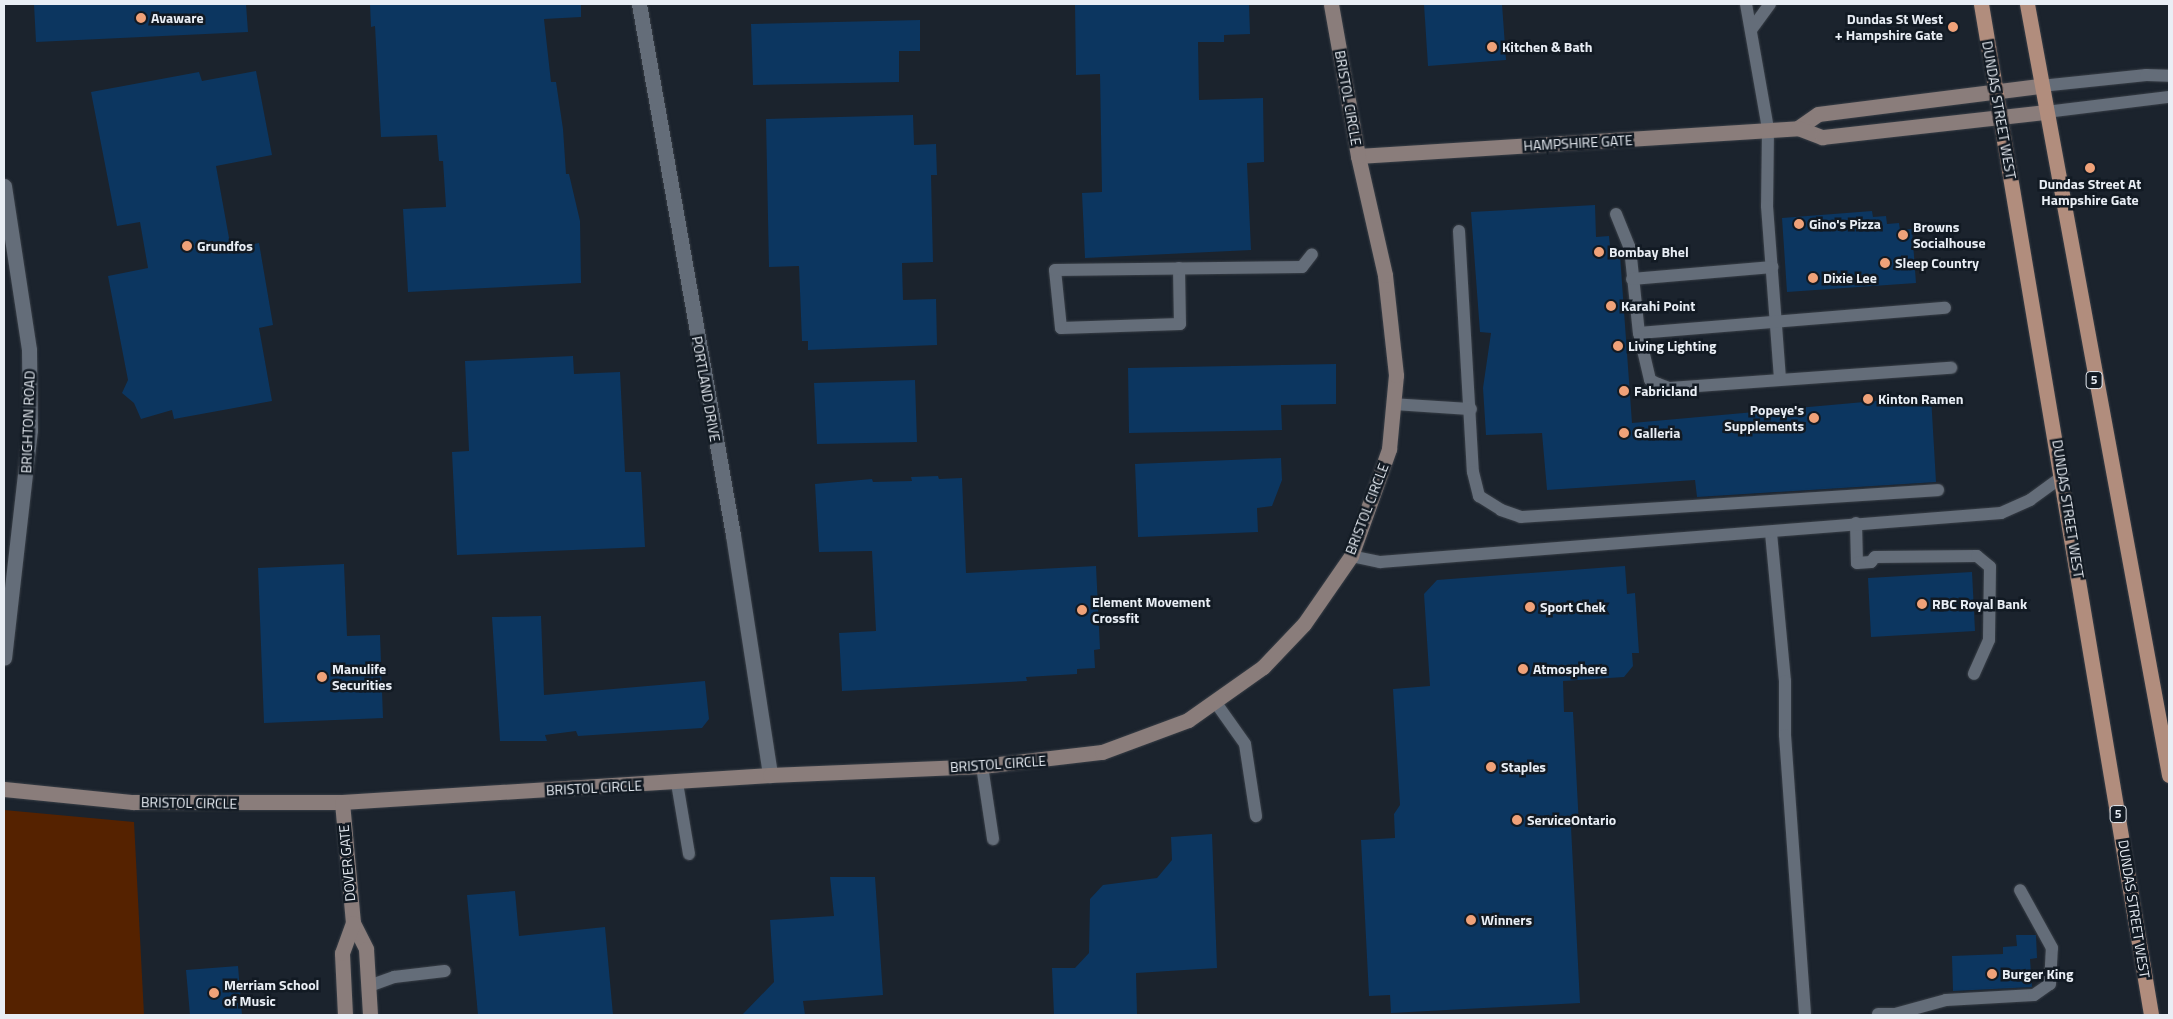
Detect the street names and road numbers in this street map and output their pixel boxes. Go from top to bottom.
street label: DUNDAS STREET WEST [1979,40,2019,180]
street label: BRISTOL CIRCLE [1331,49,1365,147]
street label: HAMPSHIRE GATE [1523,132,1633,154]
street label: PORTLAND DRIVE [688,335,724,443]
street label: BRIGHTON ROAD [18,370,38,474]
road number: 5 [2085,370,2103,390]
street label: DUNDAS STREET WEST [2049,439,2087,579]
street label: BRISTOL CIRCLE [1342,461,1392,557]
street label: BRISTOL CIRCLE [949,752,1047,776]
street label: BRISTOL CIRCLE [546,777,642,799]
street label: BRISTOL CIRCLE [141,794,237,812]
road number: 5 [2109,804,2127,824]
street label: DOVER GATE [335,824,359,902]
street label: DUNDAS STREET WEST [2115,839,2153,979]

